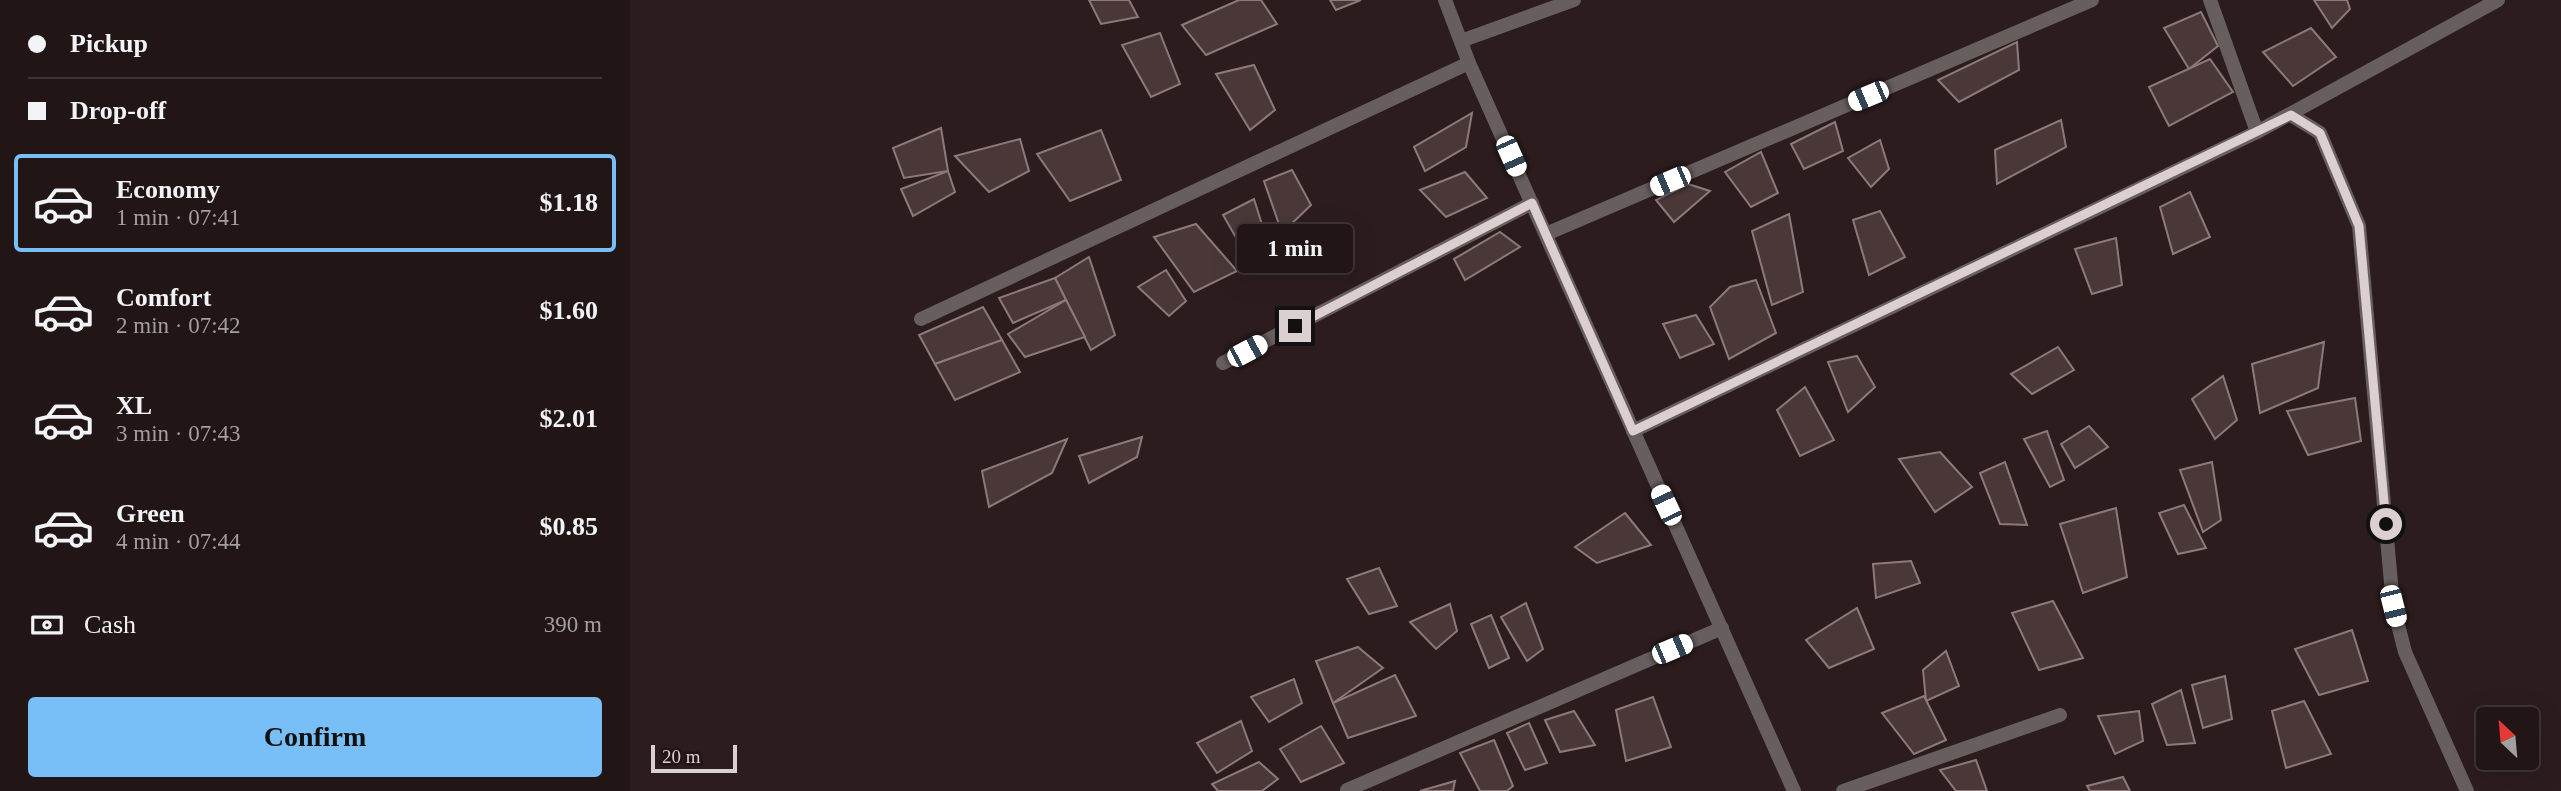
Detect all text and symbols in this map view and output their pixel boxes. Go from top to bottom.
text: Pickup [70,29,148,58]
car [1845,78,1892,114]
text: Drop-off [70,96,166,125]
car [1493,133,1530,179]
car [1647,163,1694,199]
icon: car [32,172,95,235]
text: Economy [116,175,220,204]
text: $1.18 [540,188,598,217]
text: 1 min · 07:41 [116,205,241,230]
callout: 1 min [1237,224,1353,274]
text: 1 min [1267,236,1323,261]
icon: car [32,280,95,343]
text: Comfort [116,283,211,312]
text: $1.60 [540,296,598,325]
route end [1279,310,1311,342]
text: 2 min · 07:42 [116,313,241,338]
car [1224,332,1271,370]
icon: car [32,388,95,451]
text: XL [116,391,152,420]
text: $2.01 [540,404,598,433]
text: 3 min · 07:43 [116,421,241,446]
car [1648,482,1685,528]
icon: car [32,496,95,559]
text: Green [116,499,185,528]
route start [2370,508,2402,540]
text: $0.85 [540,512,598,541]
text: 4 min · 07:44 [116,529,241,554]
car [2378,583,2409,629]
icon: cash [28,606,66,644]
text: Cash [84,610,136,639]
text: 390 m [544,612,602,637]
car [1649,631,1696,667]
button: Confirm [28,697,602,777]
north arrow [2476,707,2539,770]
map controls [2476,707,2539,770]
scale bar [651,742,737,774]
text: 20 m [662,746,701,767]

